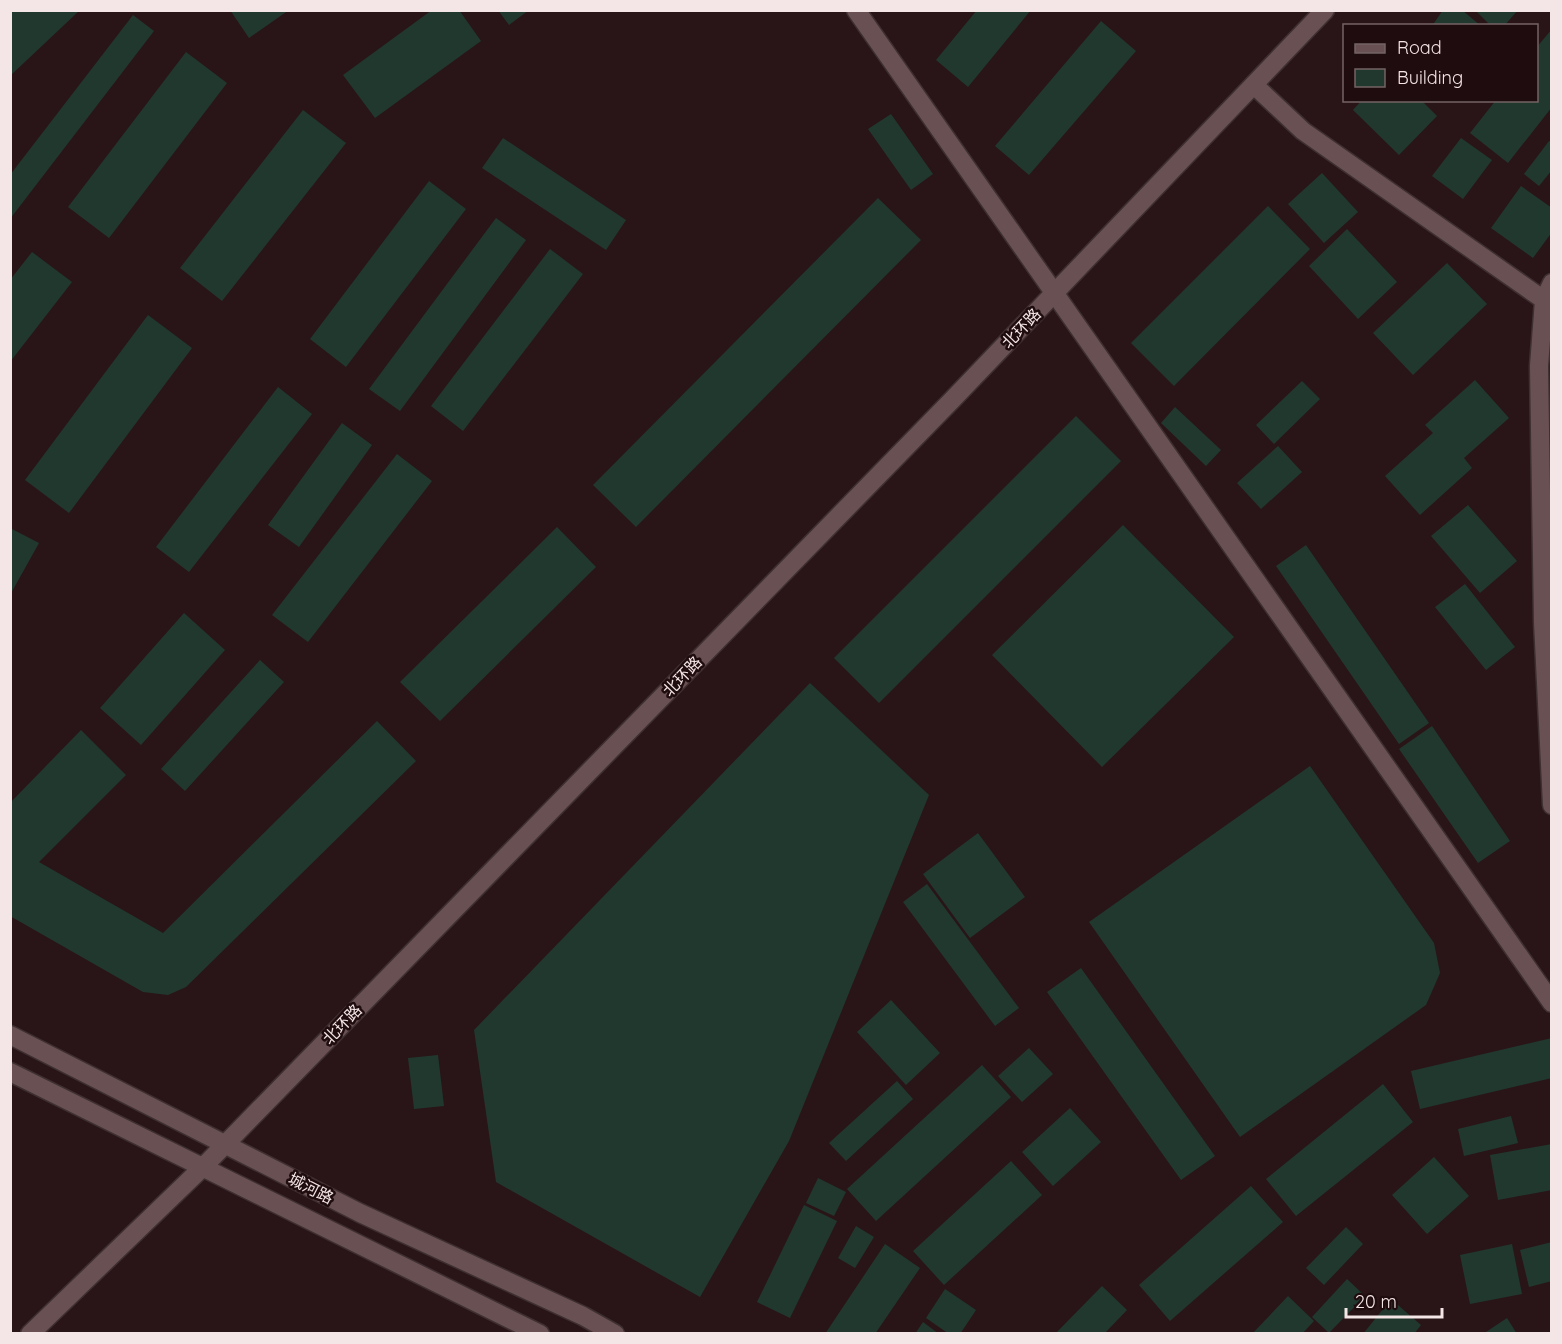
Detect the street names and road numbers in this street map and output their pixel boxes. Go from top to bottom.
street label: 北环路 [997,304,1045,352]
street label: 北环路 [658,652,706,700]
street label: 北环路 [318,1000,366,1048]
street label: 城河路 [285,1168,337,1208]

